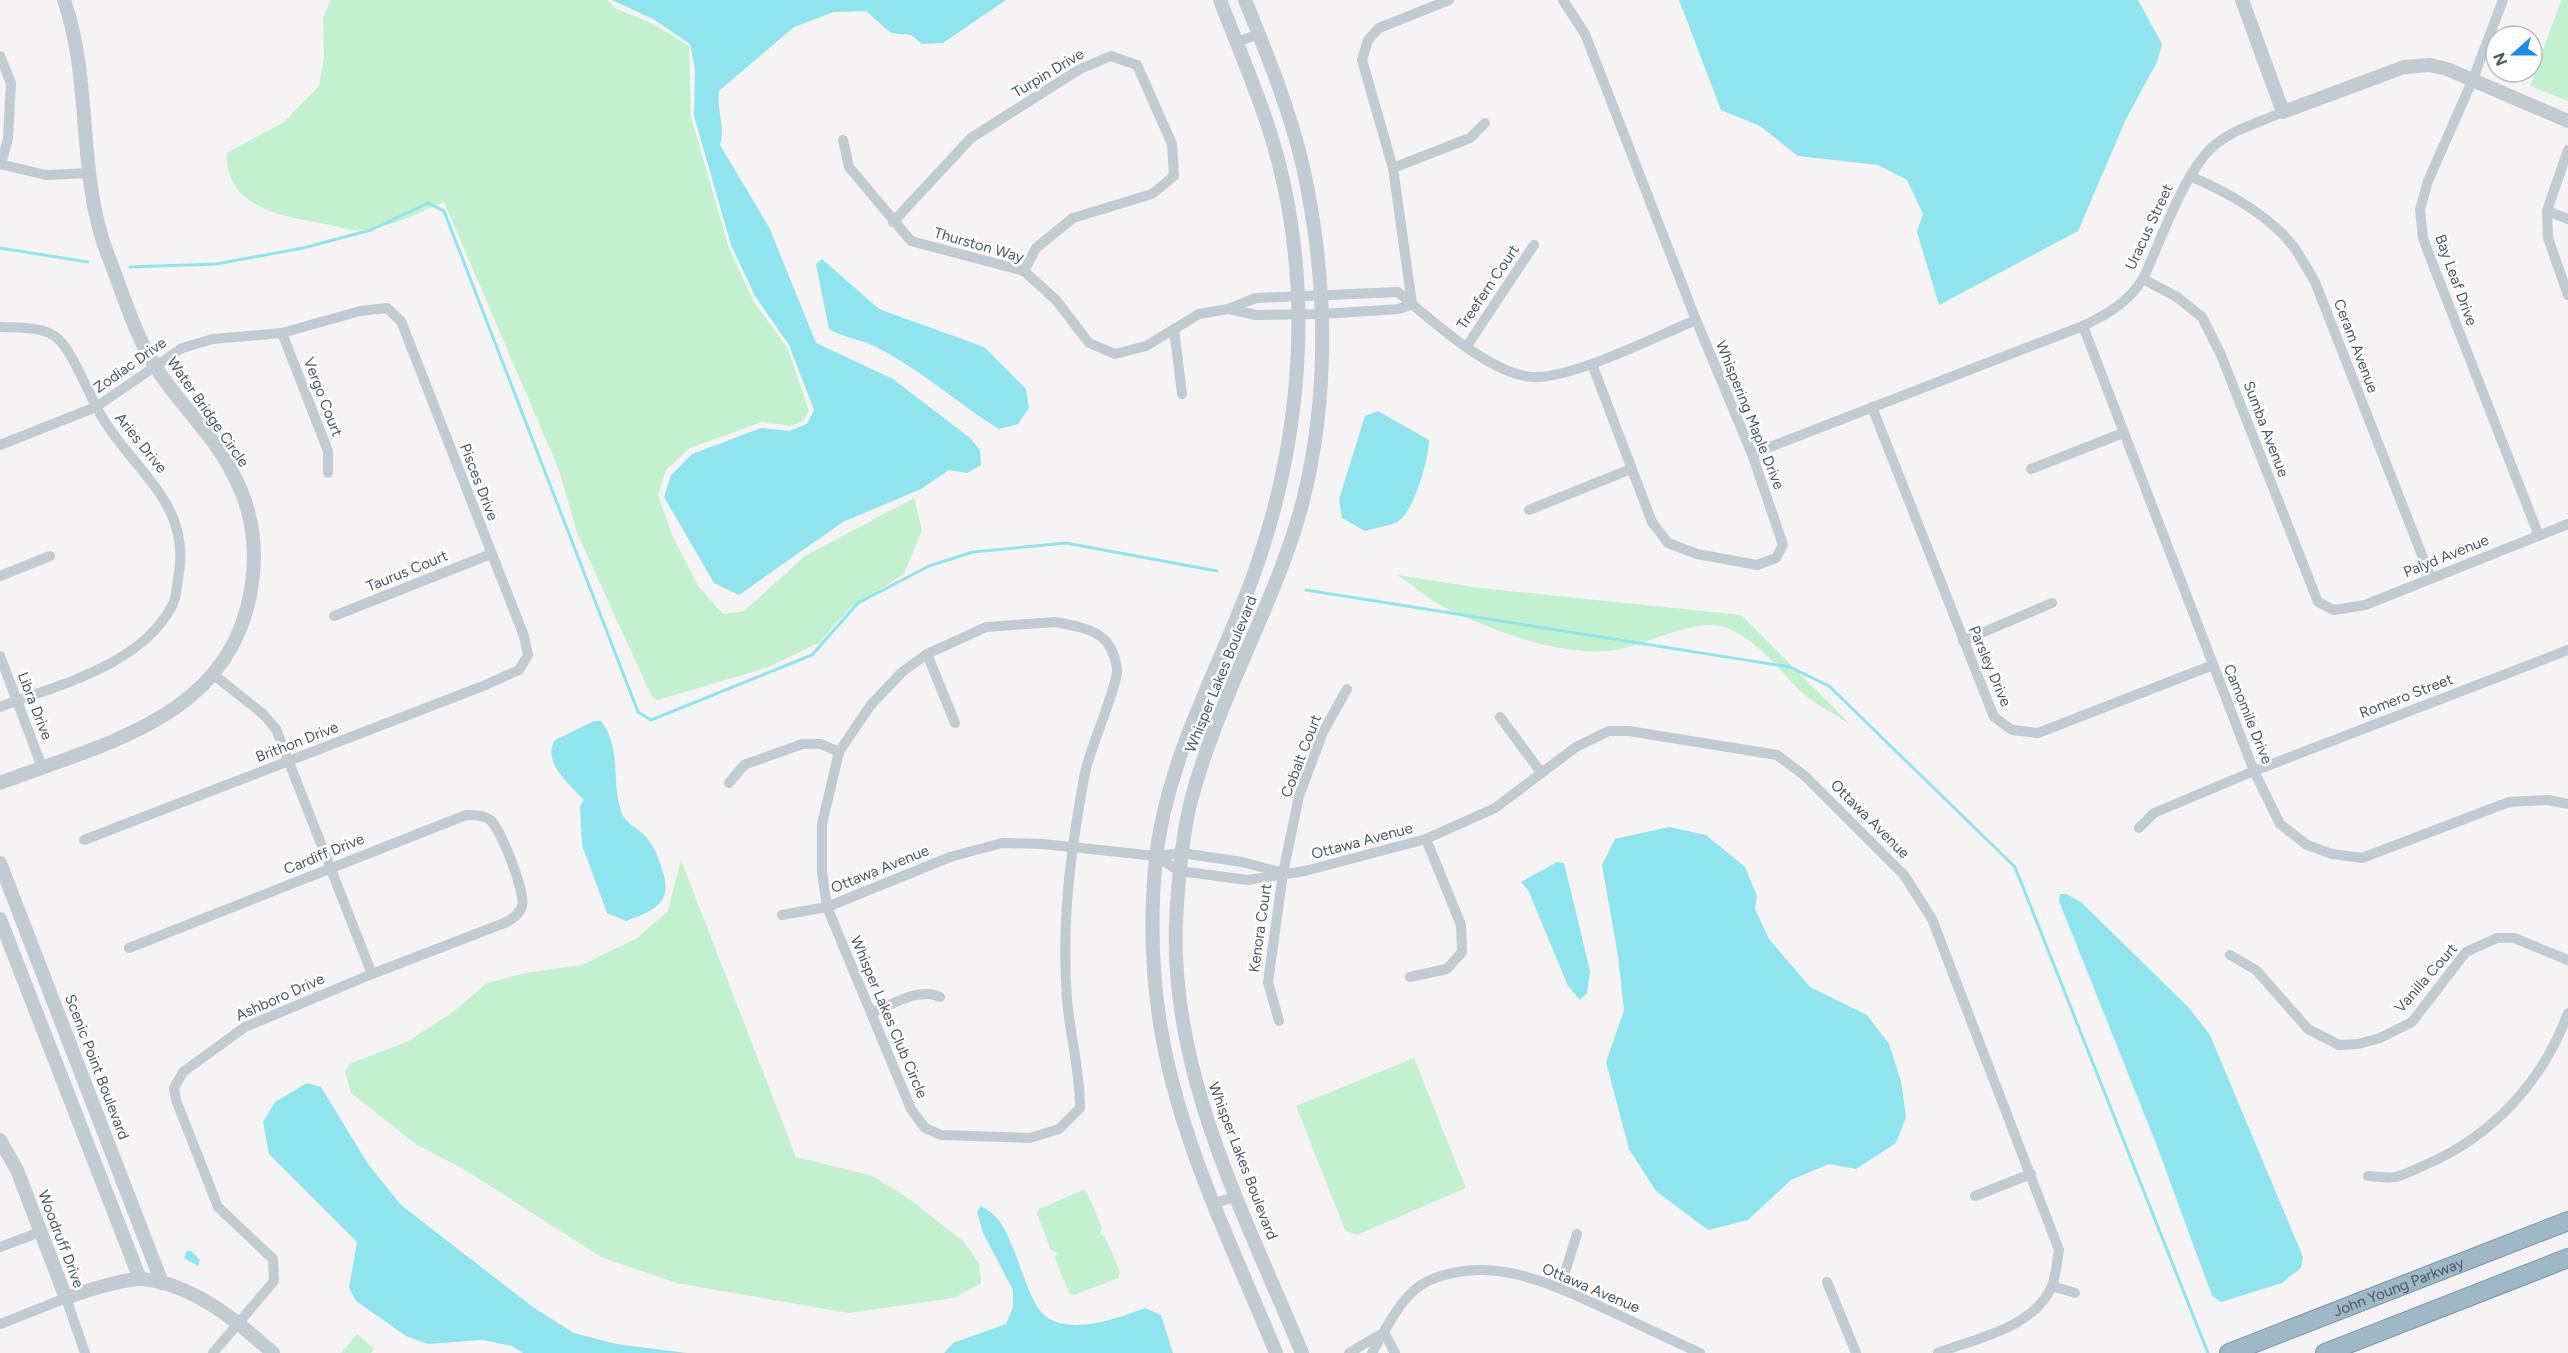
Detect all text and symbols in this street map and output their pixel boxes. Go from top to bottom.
north arrow [2484,24,2544,84]
street label: Turpin Drive [1009,45,1087,101]
text: N [2489,50,2512,68]
street label: Uracus Street [2121,181,2177,273]
street label: Thurston Way [932,224,1026,266]
street label: Bay Leaf Drive [2431,232,2481,328]
street label: Treefern Court [1453,241,1523,333]
street label: Ceram Avenue [2330,297,2382,395]
street label: Zodiac Drive [90,333,170,397]
street label: Whispering Maple Drive [1712,338,1788,492]
street label: Water Bridge Circle [163,354,253,470]
street label: Vergo Court [300,355,346,439]
street label: Sumba Avenue [2239,379,2293,479]
street label: Aries Drive [111,409,171,477]
street label: Pisces Drive [456,441,502,523]
street label: Palyd Avenue [2401,531,2491,581]
street label: Taurus Court [364,546,451,595]
street label: Whisper Lakes Boulevard [1181,593,1261,755]
street label: Parsley Drive [1965,623,2015,709]
street label: Camomile Drive [2220,661,2276,767]
street label: Libra Drive [14,670,56,742]
street label: Romero Street [2357,670,2456,722]
street label: Cobalt Court [1277,712,1325,800]
street label: Brithon Drive [253,718,341,766]
street label: Ottawa Avenue [1827,776,1913,862]
street label: Ottawa Avenue [1309,819,1415,863]
street label: Cardiff Drive [281,830,367,878]
street label: Ottawa Avenue [828,841,932,897]
street label: Kenora Court [1245,882,1275,973]
street label: Whisper Lakes Club Circle [847,933,931,1101]
street label: Vanilla Court [2391,939,2461,1016]
street label: Ashboro Drive [233,969,327,1025]
street label: Scenic Point Boulevard [61,992,133,1142]
street label: Whisper Lakes Boulevard [1205,1080,1281,1242]
street label: Woodruff Drive [34,1188,88,1290]
street label: John Young Parkway [2331,1253,2467,1321]
street label: Ottawa Avenue [1540,1259,1642,1317]

